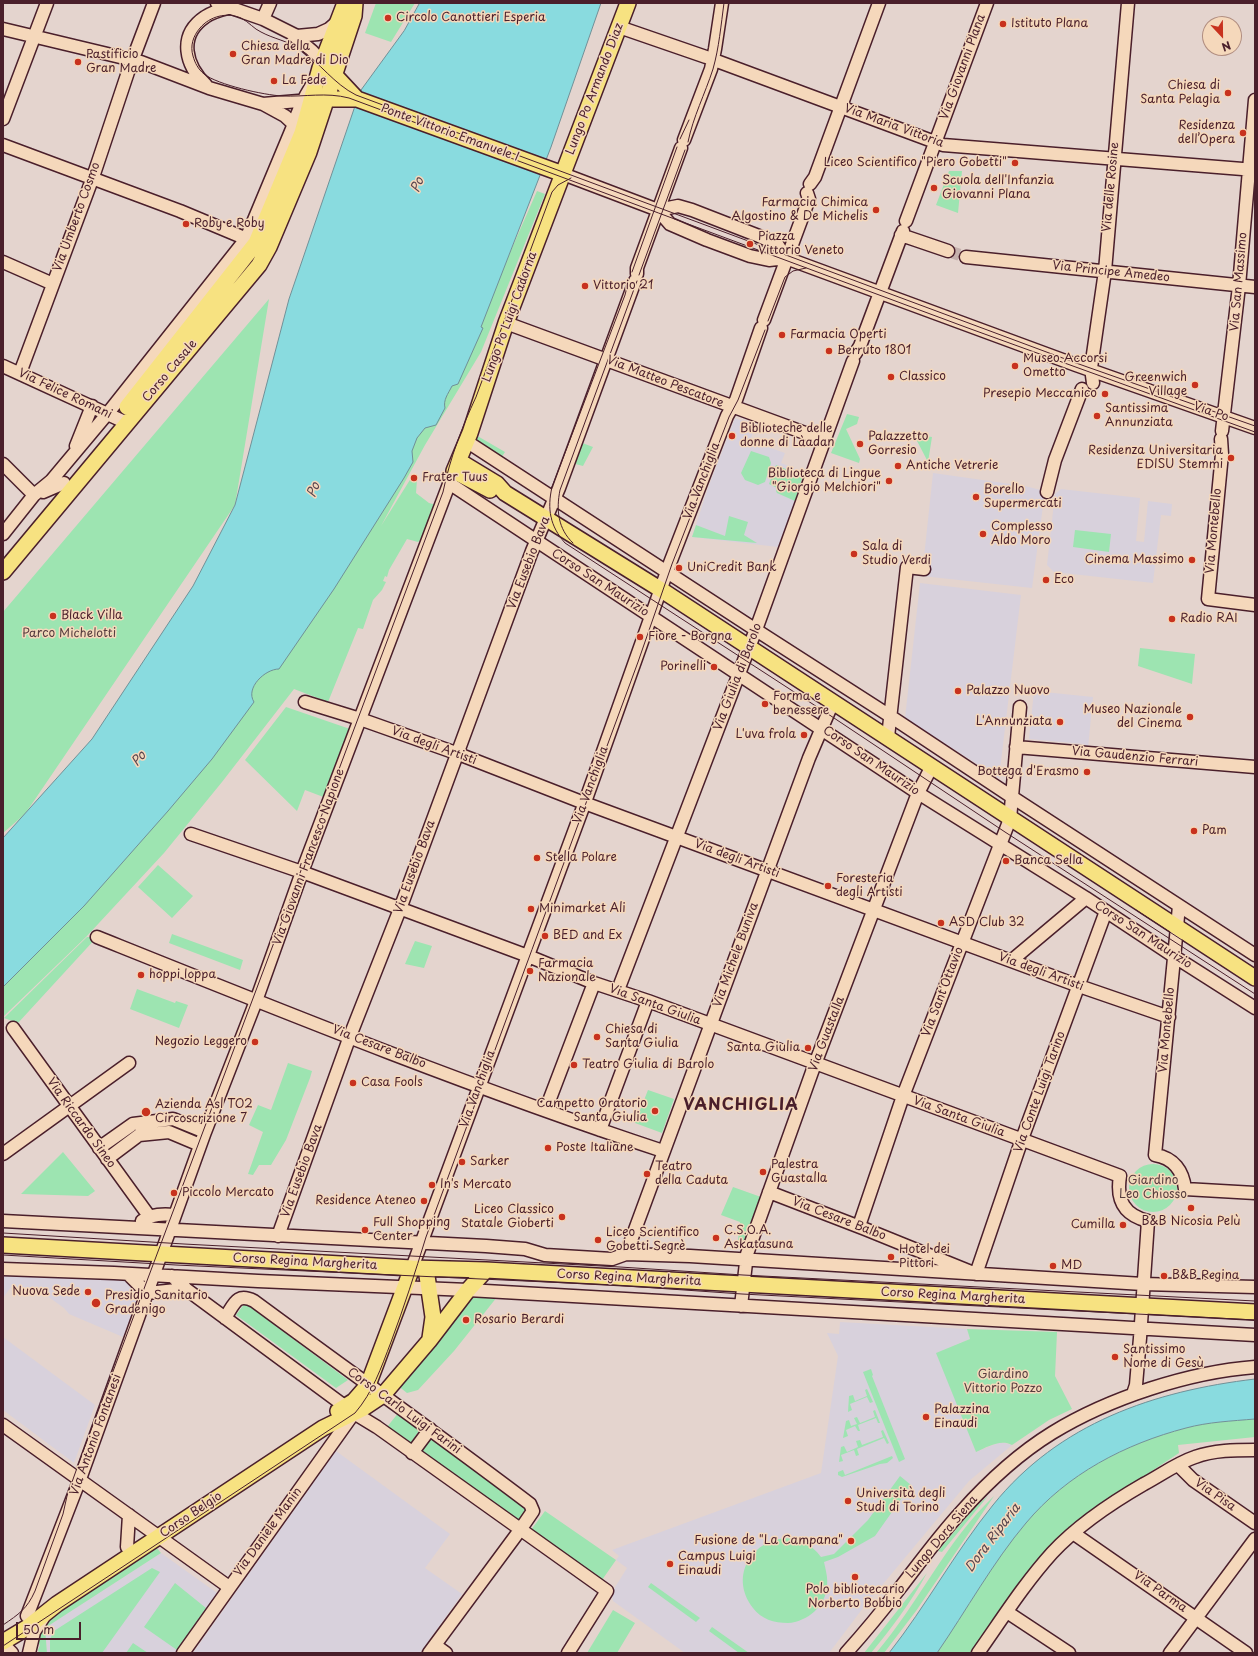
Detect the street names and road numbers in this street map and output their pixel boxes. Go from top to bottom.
street label: Via Giovanni Plana [937,12,989,122]
street label: Lungo Po Armando Diaz [563,21,627,157]
street label: Ponte Vittorio Emanuele I [379,101,521,165]
street label: Via Maria Vittoria [842,101,946,151]
street label: Via delle Rosine [1100,141,1122,233]
street label: Via Umberto Cosmo [50,160,104,274]
street label: Via San Massimo [1227,232,1251,332]
street label: Lungo Po Luigi Cadorna [480,250,540,384]
street label: Via Principe Amedeo [1052,259,1170,285]
street label: Corso Casale [140,337,200,405]
street label: Via Matteo Pescatore [605,353,725,411]
street label: Via Felice Romani [16,366,114,422]
street label: Via Po [1191,399,1231,425]
street label: Via Vanchiglia [681,440,723,522]
street label: Via Montebello [1203,488,1225,574]
street label: Via Eusebio Bava [505,515,553,611]
street label: Corso San Maurizio [549,546,651,620]
street label: Via Giulia di Barolo [711,621,765,733]
street label: Corso San Maurizio [820,723,922,799]
street label: Via degli Artisti [389,724,479,768]
street label: Via Vanchiglia [570,744,612,826]
street label: Via Gaudenzio Ferrari [1071,744,1199,770]
street label: Via Giovanni Francesco Napione [270,767,348,947]
street label: Via Eusebio Bava [391,818,439,916]
street label: Via degli Artisti [692,837,782,881]
street label: Corso San Maurizio [1092,898,1194,972]
street label: Via Michele Buniva [710,901,762,1009]
street label: Via Sant'Ottavio [919,945,967,1039]
street label: Via degli Artisti [996,950,1086,994]
street label: Via Santa Giulia [607,982,703,1028]
street label: Via Montebello [1156,987,1178,1073]
street label: Via Guastalla [806,994,848,1074]
street label: Via Cesare Balbo [330,1023,428,1071]
street label: Via Conte Luigi Tarino [1011,1029,1069,1155]
street label: Via Vanchiglia [457,1048,499,1130]
street label: Via Riccardo Sineo [43,1075,119,1171]
street label: Via Santa Giulia [911,1094,1007,1140]
street label: Via Eusebio Bava [278,1122,326,1220]
street label: Via Cesare Balbo [790,1195,888,1243]
street label: Corso Regina Margherita [232,1251,378,1273]
street label: Corso Regina Margherita [556,1267,702,1289]
street label: Corso Regina Margherita [880,1285,1026,1307]
street label: Corso Carlo Luigi Farini [344,1365,464,1457]
street label: Via Antonio Fontanesi [67,1372,125,1498]
street label: Via Pisa [1192,1476,1238,1514]
street label: Via Daniele Manin [231,1485,305,1579]
street label: Corso Belgio [157,1489,225,1541]
street label: Lungo Dora Siena [903,1493,981,1581]
street label: Via Parma [1131,1568,1189,1616]

